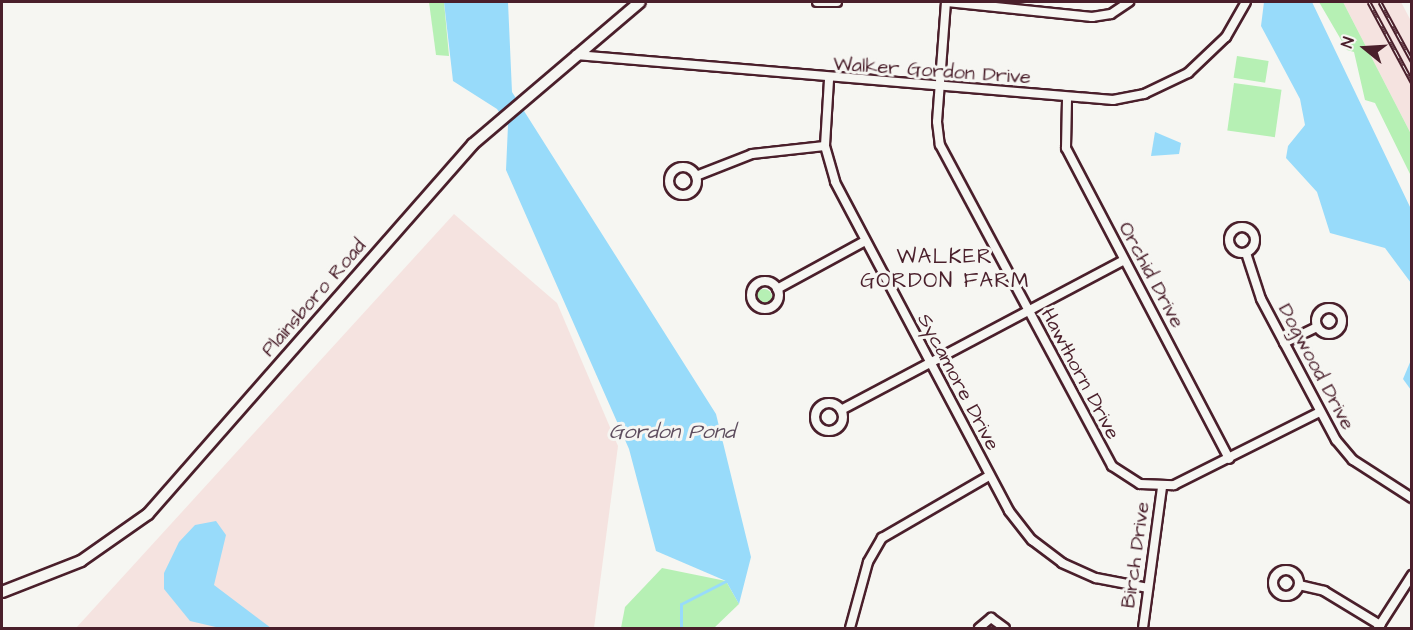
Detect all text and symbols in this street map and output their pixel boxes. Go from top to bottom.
north arrow [1335,18,1395,78]
text: N [1336,34,1360,51]
street label: Walker Gordon Drive [832,52,1032,90]
street label: Orchid Drive [1113,218,1189,332]
street label: Plainsboro Road [256,234,372,362]
district label: WALKER GORDON FARM [860,244,1030,294]
street label: Dogwood Drive [1273,300,1359,434]
street label: Hawthorn Drive [1035,304,1125,444]
street label: Sycamore Drive [912,309,1004,455]
water label: Gordon Pond [609,419,735,445]
street label: Birch Drive [1117,500,1155,610]

